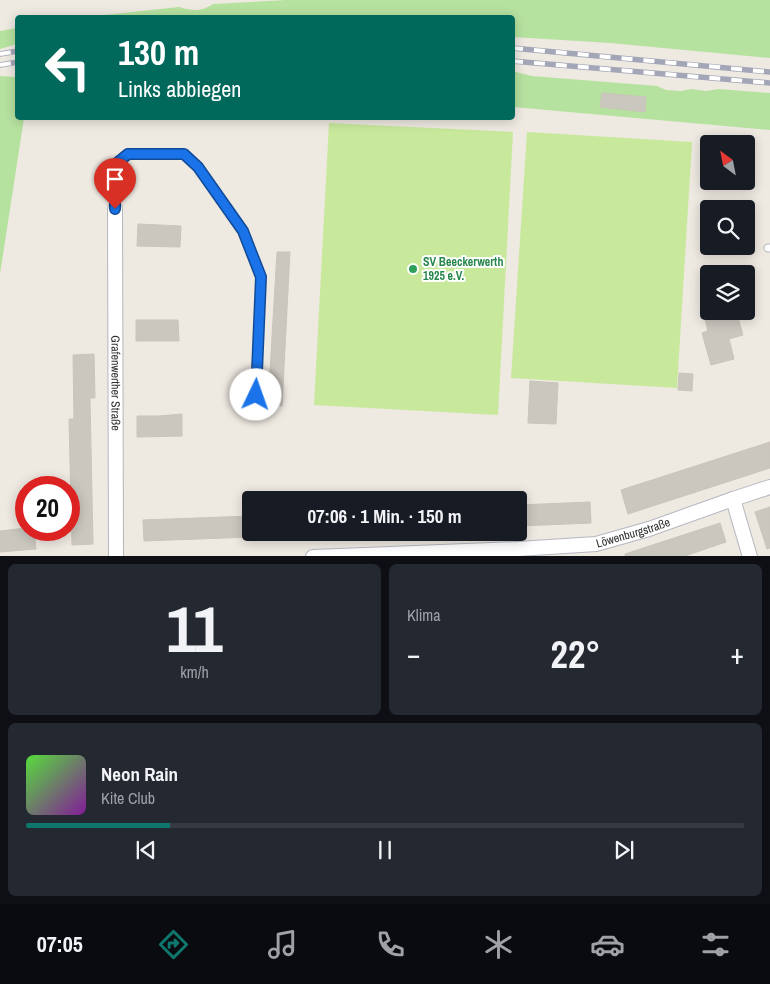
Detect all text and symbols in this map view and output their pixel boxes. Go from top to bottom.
text: 130 m [118,29,199,76]
icon: left [35,35,100,100]
text: Links abbiegen [118,74,241,104]
north arrow [700,135,755,190]
map controls [700,135,755,320]
pin [94,158,136,209]
icon: arrive [101,165,129,193]
button: search [700,200,755,255]
place label: SV Beeckerwerth 1925 e.V. [423,254,503,284]
marker: SV Beeckerwerth 1925 e.V. [407,263,419,275]
button: layers [700,265,755,320]
street label: Grafenwerther Straße [107,335,124,431]
position arrow [229,368,281,420]
speed limit sign: 20 [15,476,80,541]
text: 07:06 · 1 Min. · 150 m [307,503,462,529]
street label: Löwenburgstraße [594,514,672,552]
text: 11 [166,585,223,672]
text: Klima [407,604,441,626]
text: 22° [551,629,600,680]
text: − [407,635,420,673]
text: + [731,635,744,673]
text: km/h [180,661,209,683]
text: Neon Rain [101,761,178,787]
text: Kite Club [101,787,155,809]
icon: previous [132,836,160,864]
icon: pause [371,836,399,864]
icon: next [610,836,638,864]
icon: directions [156,927,191,962]
icon: music [265,927,300,962]
icon: phone [373,927,408,962]
icon: climate [481,927,516,962]
icon: car [590,927,625,962]
icon: filters [698,927,733,962]
text: 07:05 [37,929,83,959]

